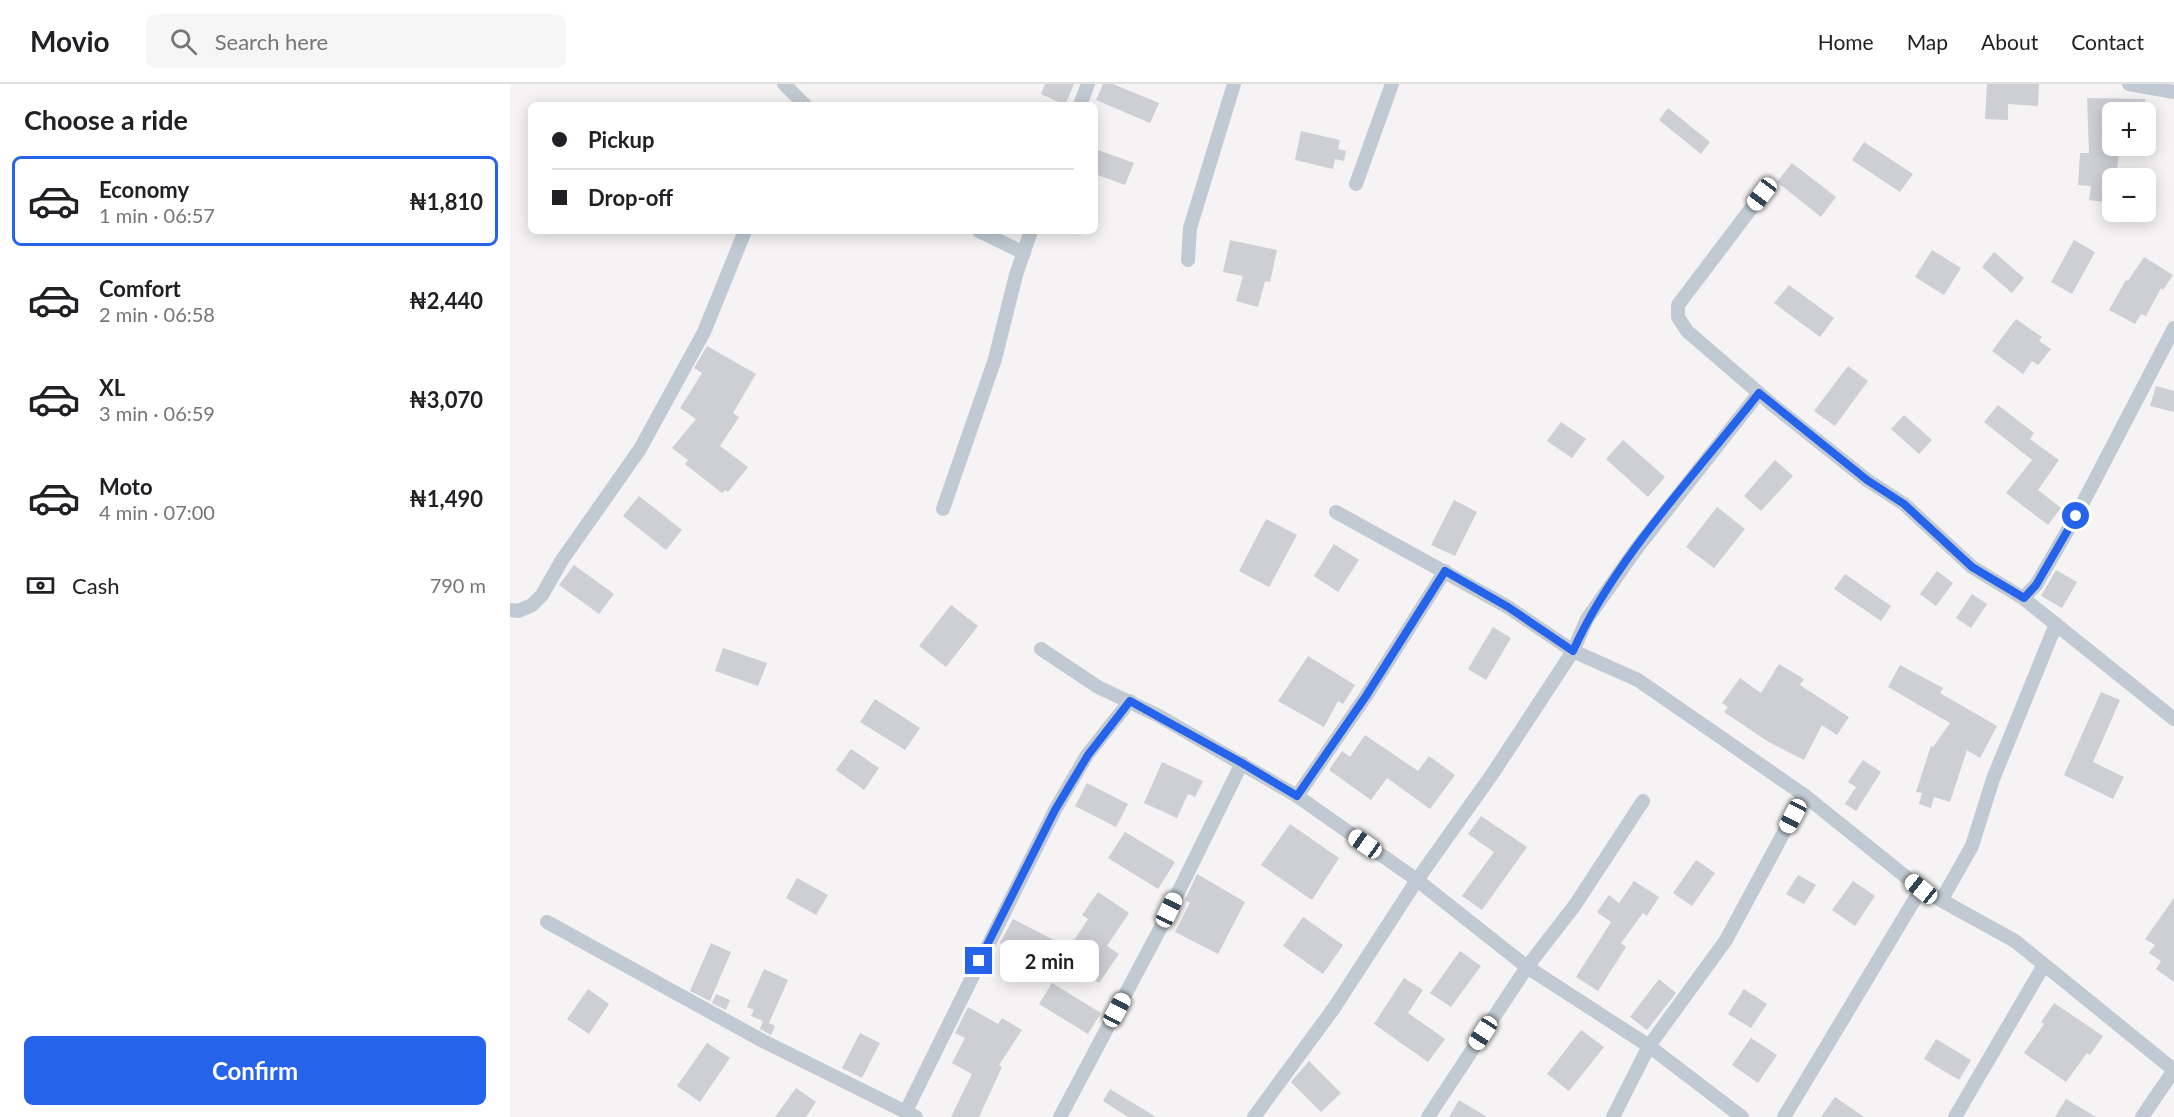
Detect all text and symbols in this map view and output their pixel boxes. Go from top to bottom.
search box [146,14,566,68]
text: Movio [30,24,110,58]
icon: search [167,25,200,58]
text: Search here [215,28,328,55]
text: Home [1818,29,1874,54]
text: Map [1907,29,1948,54]
text: About [1981,29,2038,54]
text: Contact [2071,29,2144,54]
map controls [2102,102,2156,222]
button: + [2102,102,2156,156]
text: Choose a ride [24,103,188,136]
text: Pickup [588,126,654,153]
button: − [2102,168,2156,222]
icon: car [27,174,81,228]
car [1744,174,1780,214]
text: Economy [99,176,189,203]
text: Drop-off [588,184,673,211]
text: ₦1,810 [409,188,483,215]
text: 1 min · 06:57 [99,203,215,227]
icon: car [27,273,81,327]
text: Comfort [99,275,181,302]
text: ₦2,440 [409,287,483,314]
text: 2 min · 06:58 [99,302,215,326]
icon: car [27,372,81,426]
text: XL [99,374,125,401]
text: ₦3,070 [409,386,483,413]
text: 3 min · 06:59 [99,401,215,425]
icon: car [27,471,81,525]
text: Moto [99,473,153,500]
text: ₦1,490 [409,485,483,512]
text: 4 min · 07:00 [99,500,215,524]
route start [2062,502,2089,529]
icon: cash [24,569,57,602]
text: Cash [72,572,119,599]
text: 790 m [430,573,486,597]
car [1777,796,1809,836]
car [1345,826,1385,862]
car [1901,871,1941,907]
car [1153,890,1185,930]
callout: 2 min [1000,940,1099,982]
route end [965,947,992,974]
text: 2 min [1025,949,1074,973]
car [1101,990,1133,1030]
car [1466,1013,1500,1053]
button: Confirm [24,1036,486,1105]

